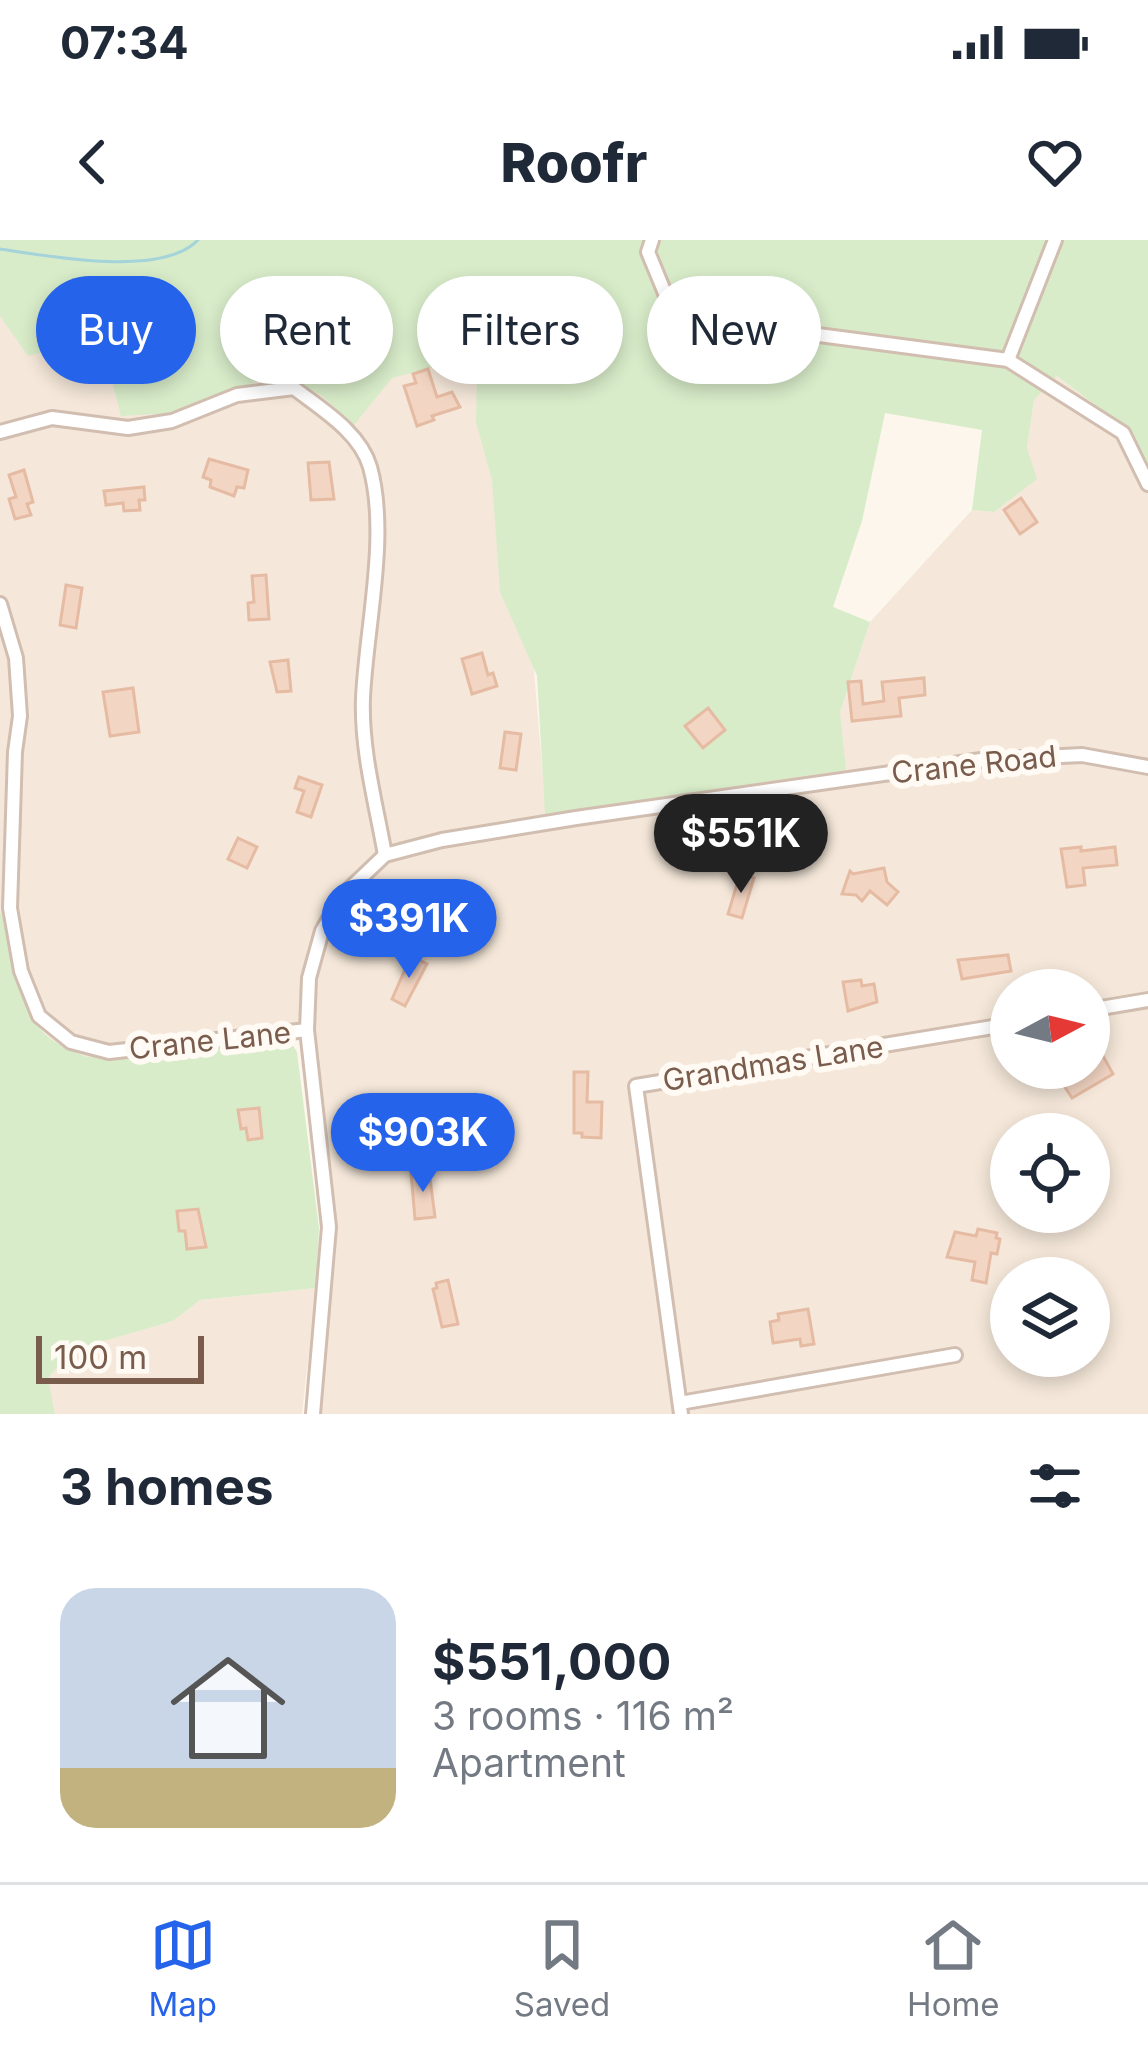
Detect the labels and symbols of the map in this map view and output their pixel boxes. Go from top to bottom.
street label: Crane Road [889,737,1058,791]
pin: $551K [657,794,825,896]
pin: $391K [325,879,493,981]
north arrow [990,969,1110,1089]
street label: Crane Lane [127,1014,293,1066]
street label: Grandmas Lane [660,1028,886,1098]
pin: $903K [339,1093,507,1195]
scale bar [36,1330,204,1383]

